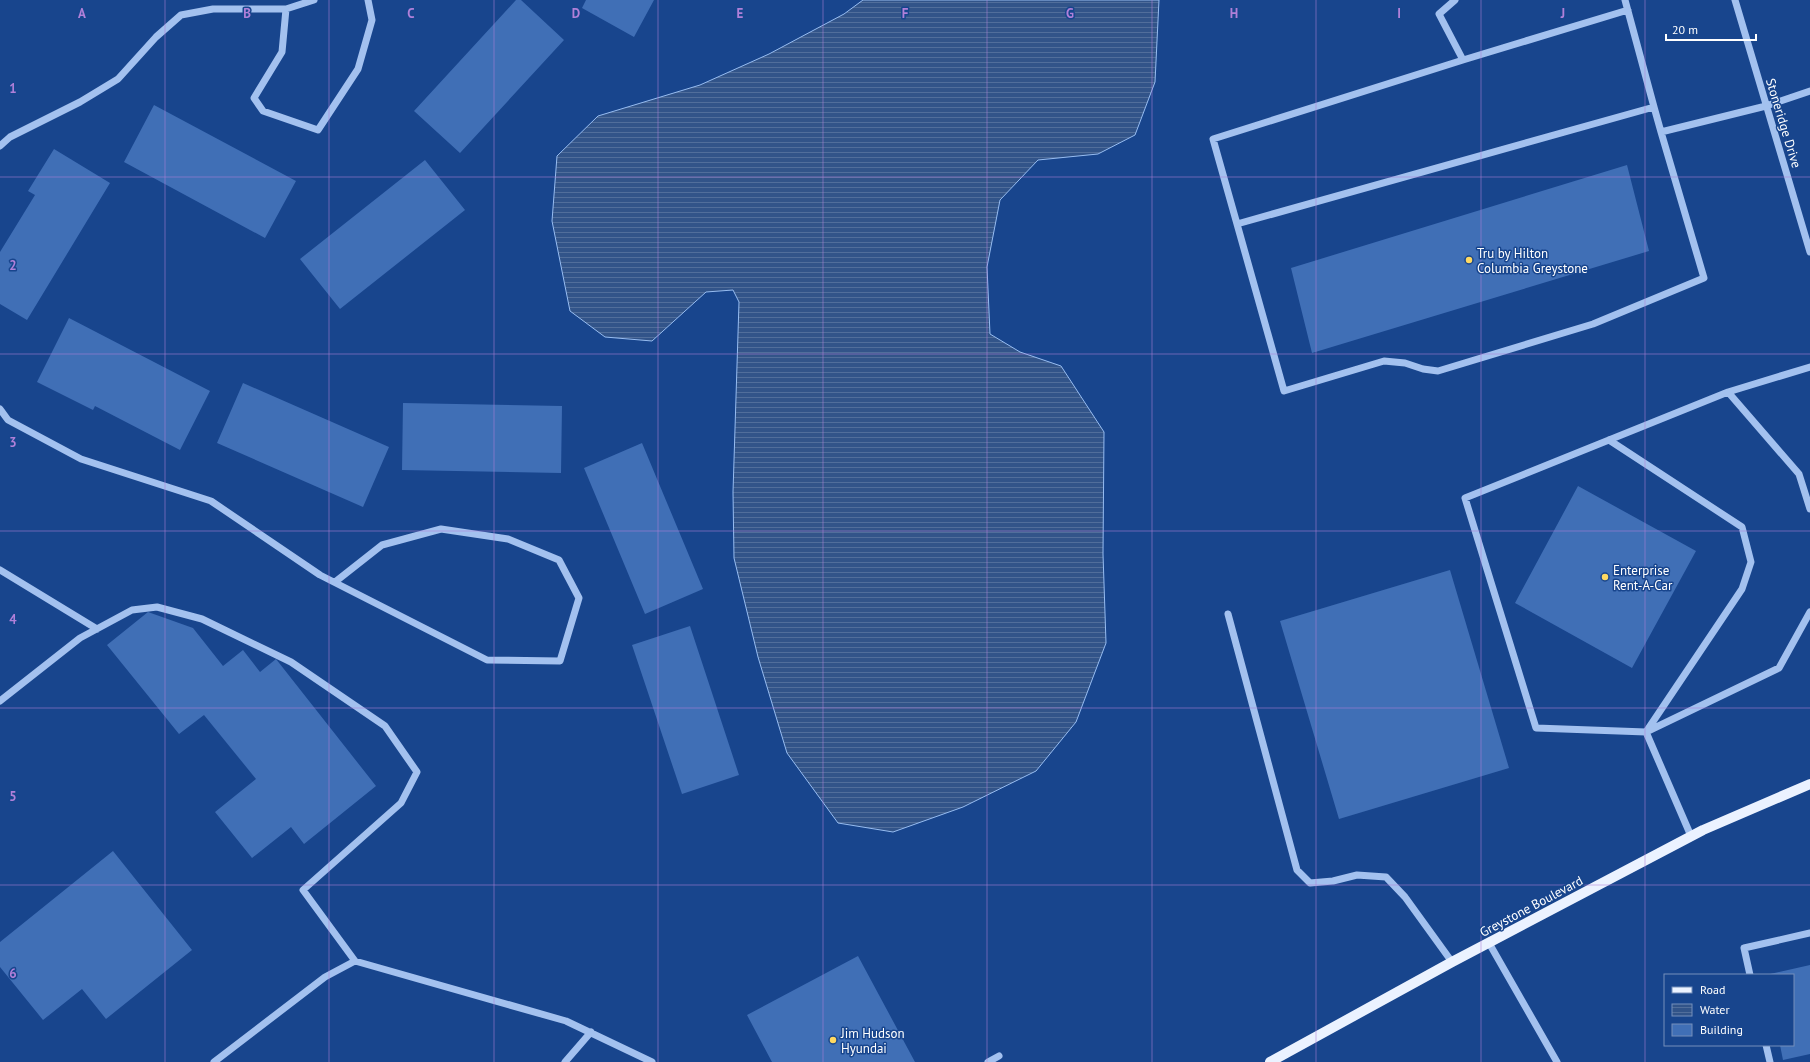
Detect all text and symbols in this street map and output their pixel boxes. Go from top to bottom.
text: A [78,5,86,22]
text: B [243,5,251,22]
text: C [407,5,415,22]
text: D [572,5,580,22]
text: E [737,5,744,22]
text: F [902,5,909,22]
text: G [1066,5,1074,22]
text: H [1230,5,1238,22]
text: I [1397,5,1401,22]
text: J [1560,5,1565,22]
scale bar [1666,16,1756,42]
text: 20 m [1672,22,1698,37]
street label: Stoneridge Drive [1762,76,1805,170]
text: 1 [9,80,17,97]
place label: Tru by Hilton Columbia Greystone [1477,245,1588,277]
marker: Tru by Hilton Columbia Greystone [1464,255,1474,265]
text: 2 [9,257,17,274]
text: 3 [9,434,17,451]
place label: Enterprise Rent-A-Car [1613,562,1673,594]
marker: Enterprise Rent-A-Car [1600,572,1610,582]
text: 4 [9,611,17,628]
text: 5 [9,788,17,805]
street label: Greystone Boulevard [1477,872,1586,941]
text: 6 [9,965,17,982]
legend [1664,974,1794,1046]
text: Road [1700,982,1725,997]
text: Water [1700,1002,1730,1017]
text: Building [1700,1022,1743,1037]
place label: Jim Hudson Hyundai [840,1025,905,1057]
marker: Jim Hudson Hyundai [828,1035,838,1045]

